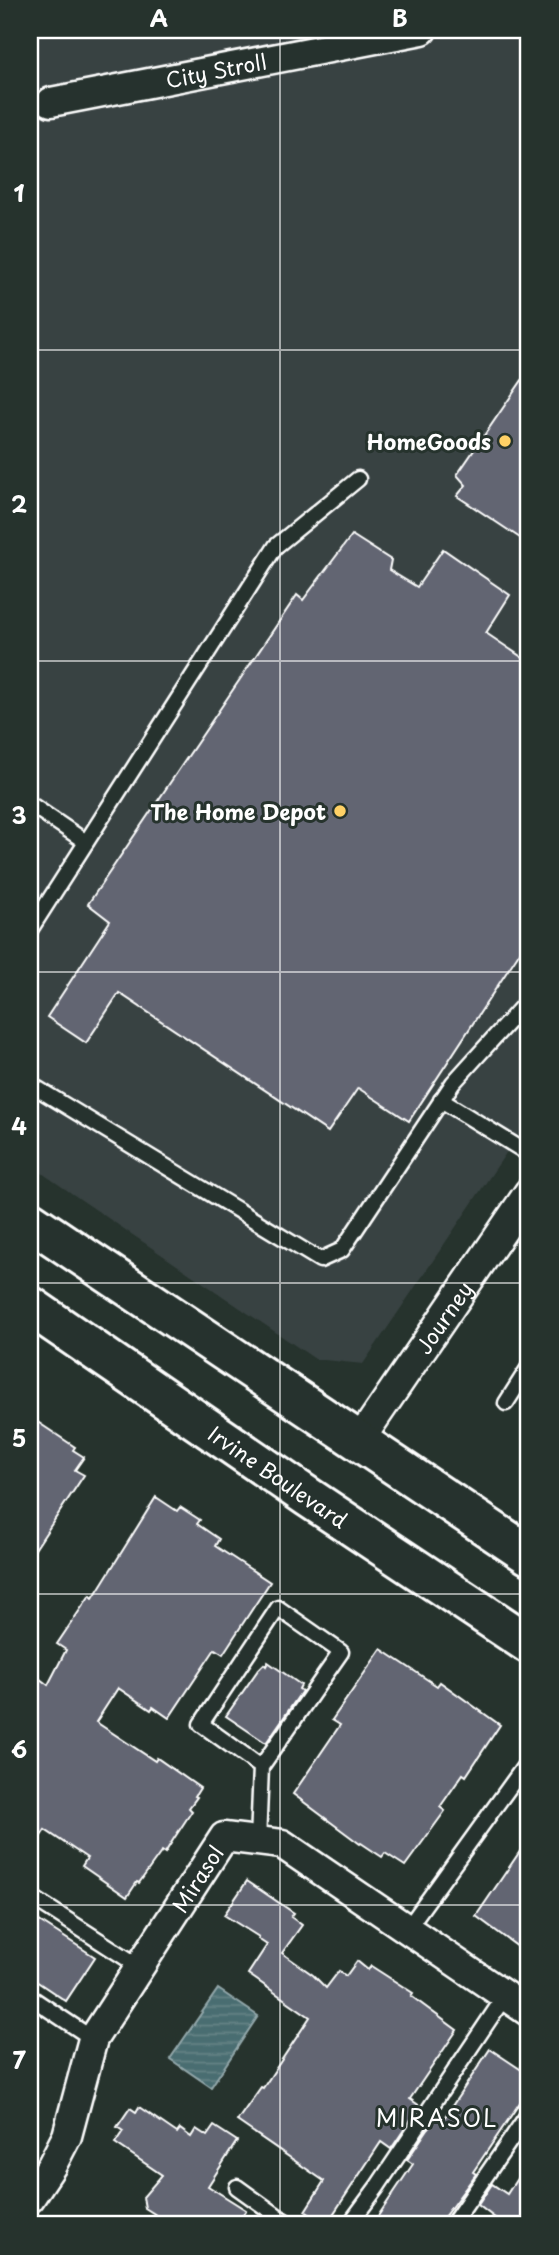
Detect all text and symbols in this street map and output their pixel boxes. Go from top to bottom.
text: A [150,0,168,35]
text: B [392,0,408,35]
street label: City Stroll [163,45,269,95]
text: 1 [14,175,25,210]
place label: HomeGoods [367,425,491,457]
marker: HomeGoods [497,433,513,449]
text: 2 [11,486,27,521]
place label: The Home Depot [150,795,326,827]
text: 3 [11,797,27,832]
marker: The Home Depot [332,803,348,819]
text: 4 [11,1108,27,1143]
street label: Journey [407,1274,480,1360]
street label: Irvine Boulevard [202,1417,354,1535]
text: 5 [12,1420,26,1455]
text: 6 [11,1731,27,1766]
street label: Mirasol [163,1838,231,1919]
text: 7 [12,2042,26,2077]
district label: MIRASOL [376,2100,498,2135]

